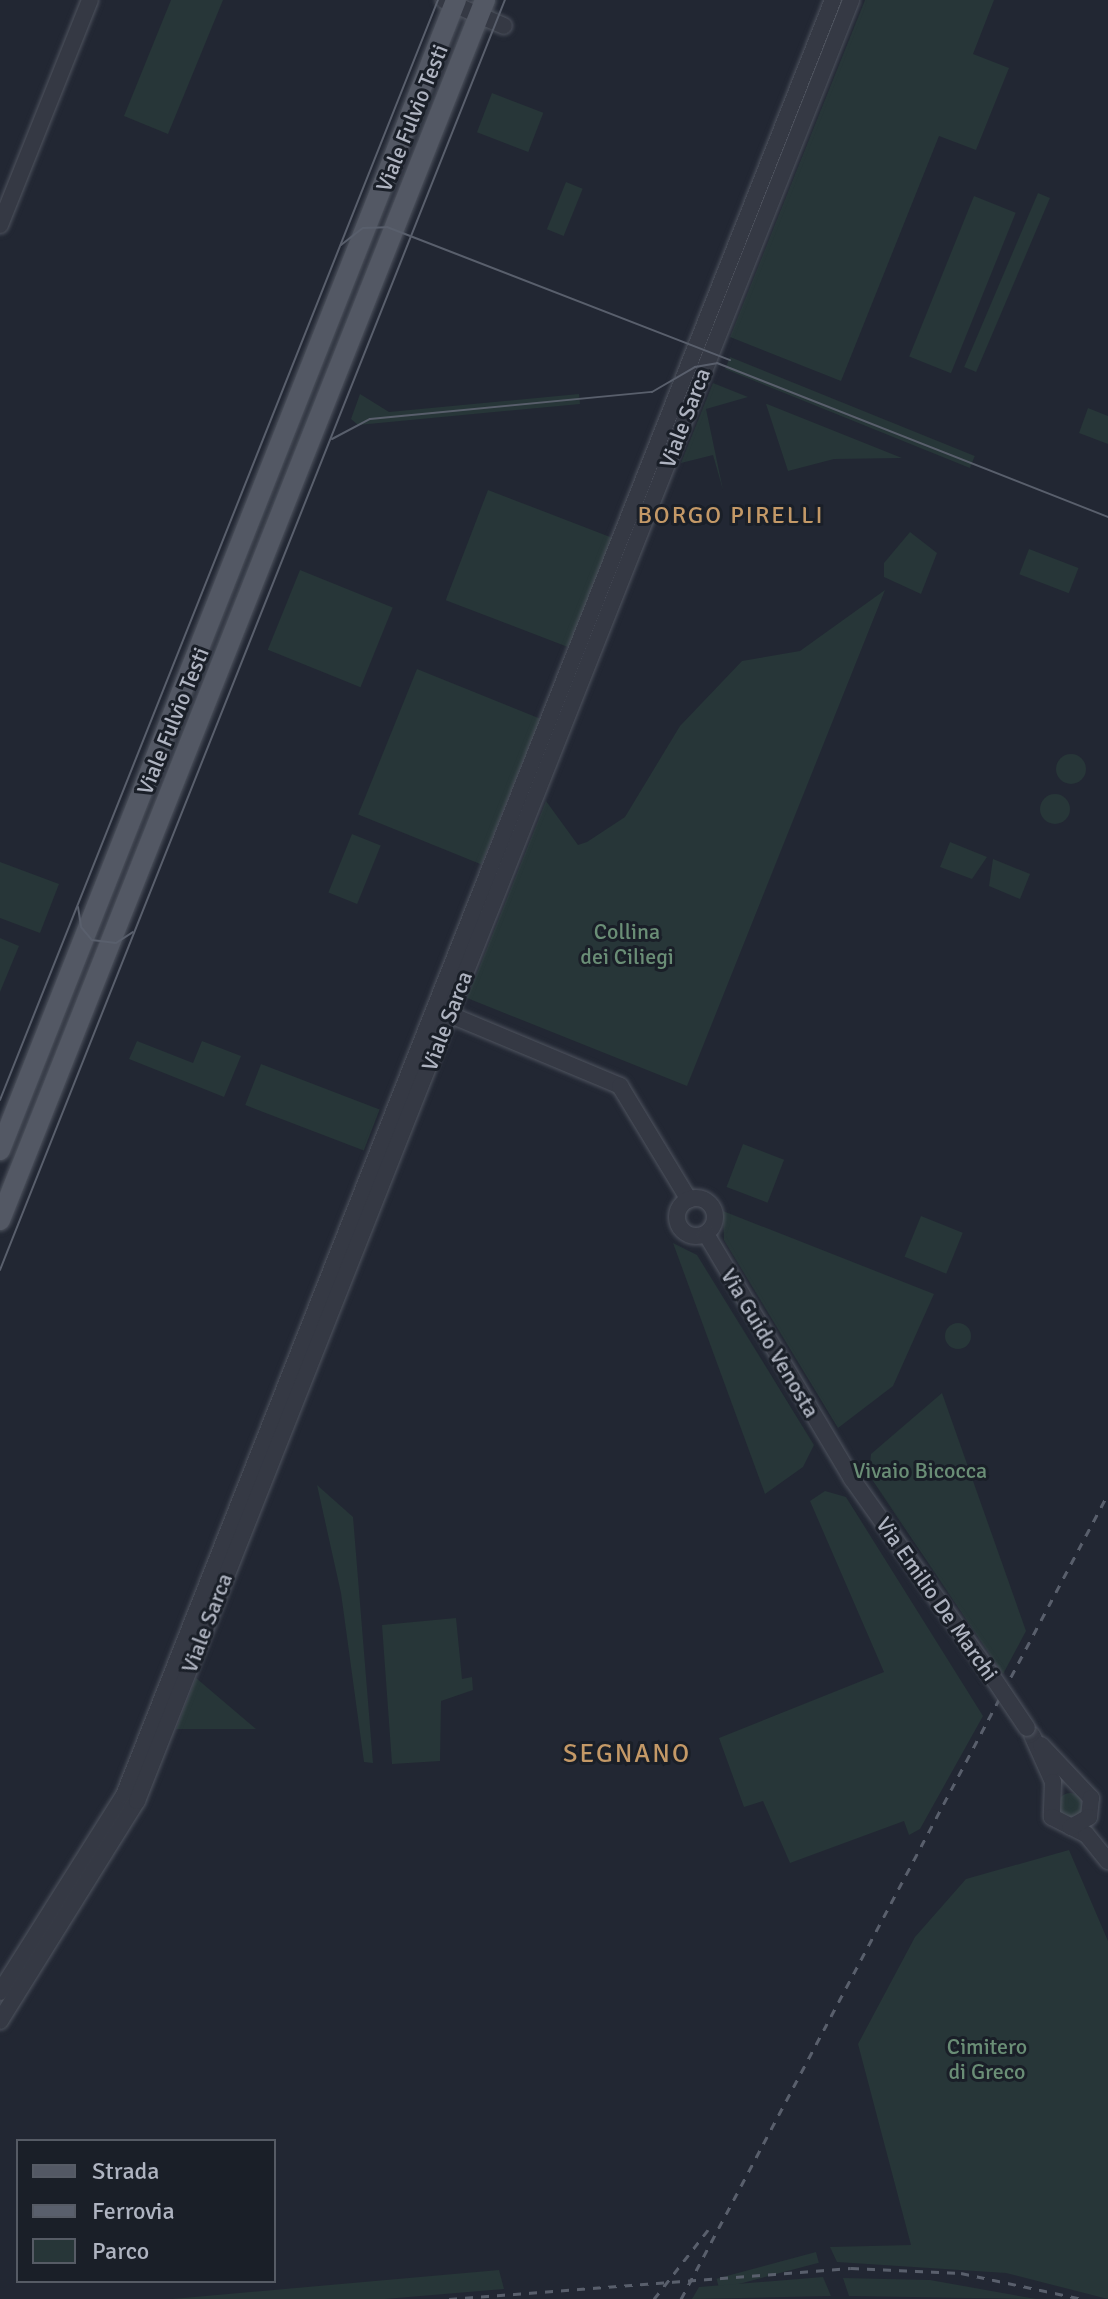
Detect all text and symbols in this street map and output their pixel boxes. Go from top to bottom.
street label: Viale Fulvio Testi [370,41,454,195]
street label: Viale Sarca [654,365,716,471]
district label: BORGO PIRELLI [638,502,824,530]
street label: Viale Fulvio Testi [131,644,215,798]
park label: Collina dei Ciliegi [580,918,674,970]
street label: Viale Sarca [416,968,478,1074]
street label: Via Guido Venosta [715,1264,825,1422]
park label: Vivaio Bicocca [853,1458,987,1484]
street label: Via Emilio De Marchi [871,1512,1003,1686]
street label: Viale Sarca [176,1570,238,1676]
district label: SEGNANO [563,1739,691,1771]
park label: Cimitero di Greco [947,2033,1027,2084]
legend [16,2139,276,2283]
text: Strada [92,2156,159,2186]
text: Ferrovia [92,2196,175,2226]
text: Parco [92,2236,149,2266]

